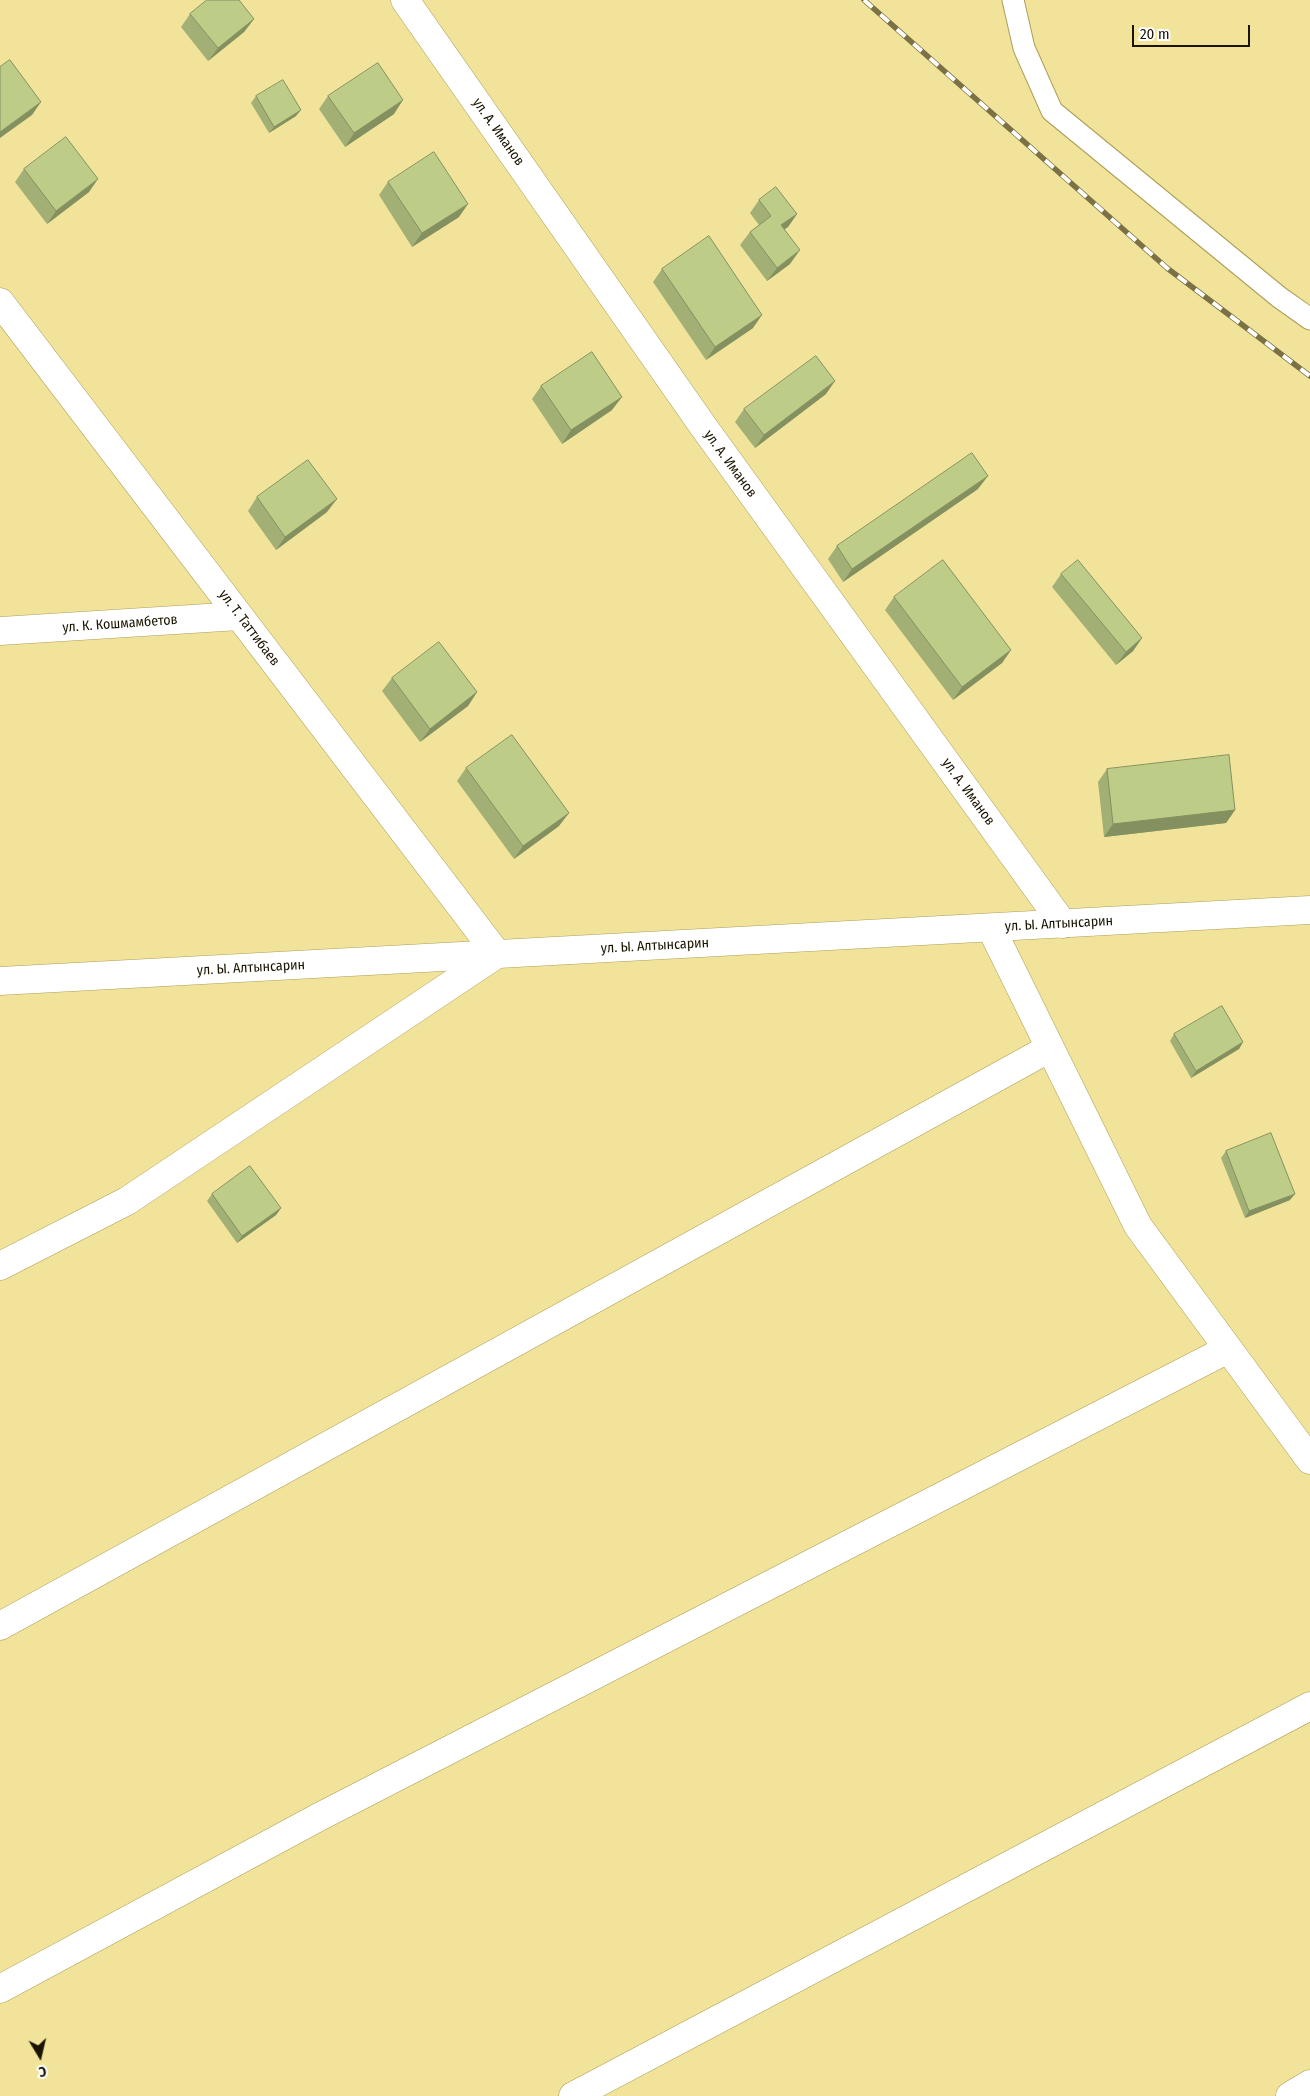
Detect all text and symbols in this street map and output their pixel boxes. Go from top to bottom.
scale bar [1135,15,1252,47]
text: 20 m [1140,25,1170,43]
street label: ул. А. Иманов [468,95,528,169]
street label: ул. А. Иманов [700,427,760,501]
street label: ул. Т. Таттибаев [215,587,283,669]
street label: ул. К. Кошмамбетов [62,612,178,636]
street label: ул. А. Иманов [938,755,998,829]
street label: ул. Ы. Алтынсарин [1004,913,1114,935]
street label: ул. Ы. Алтынсарин [600,935,710,957]
street label: ул. Ы. Алтынсарин [196,957,306,979]
north arrow [15,2031,65,2081]
text: С [37,2062,47,2080]

